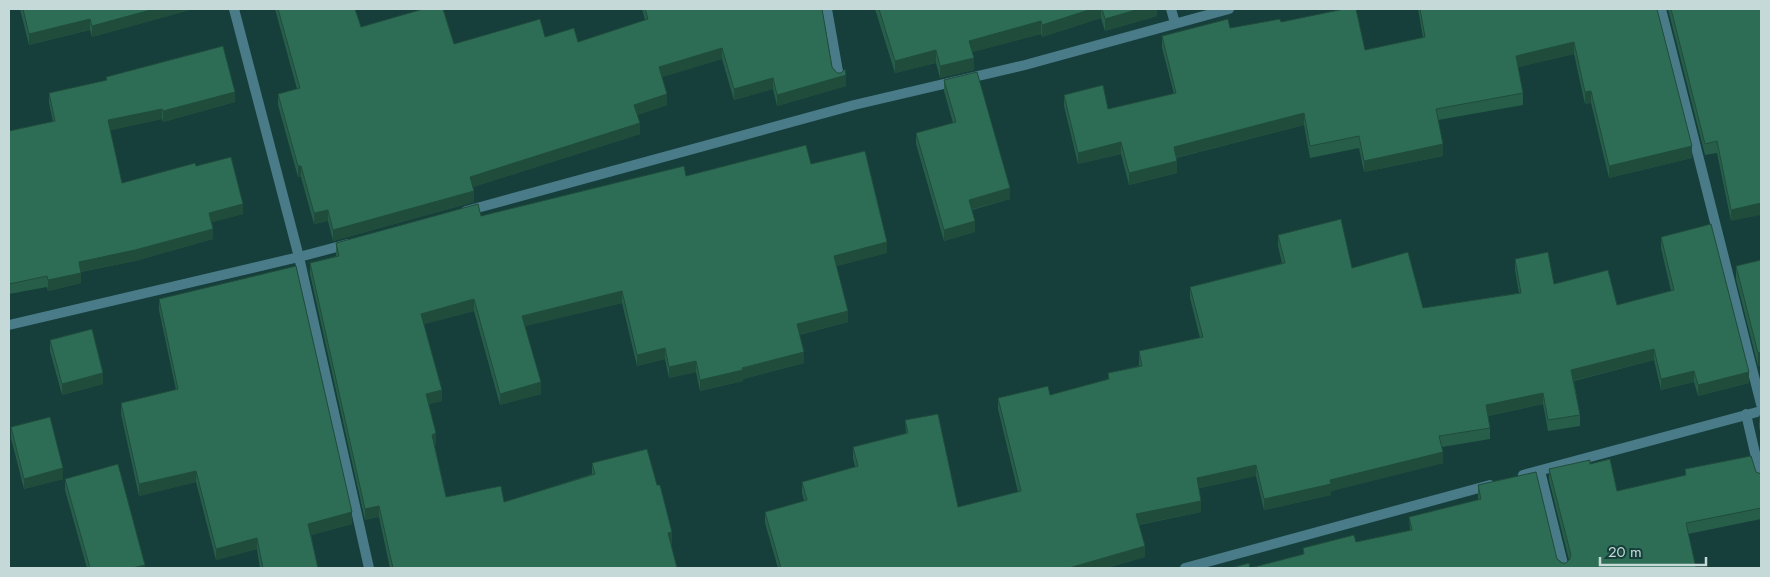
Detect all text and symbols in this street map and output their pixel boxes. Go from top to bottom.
scale bar [1600,534,1706,566]
text: 20 m [1608,541,1642,563]

